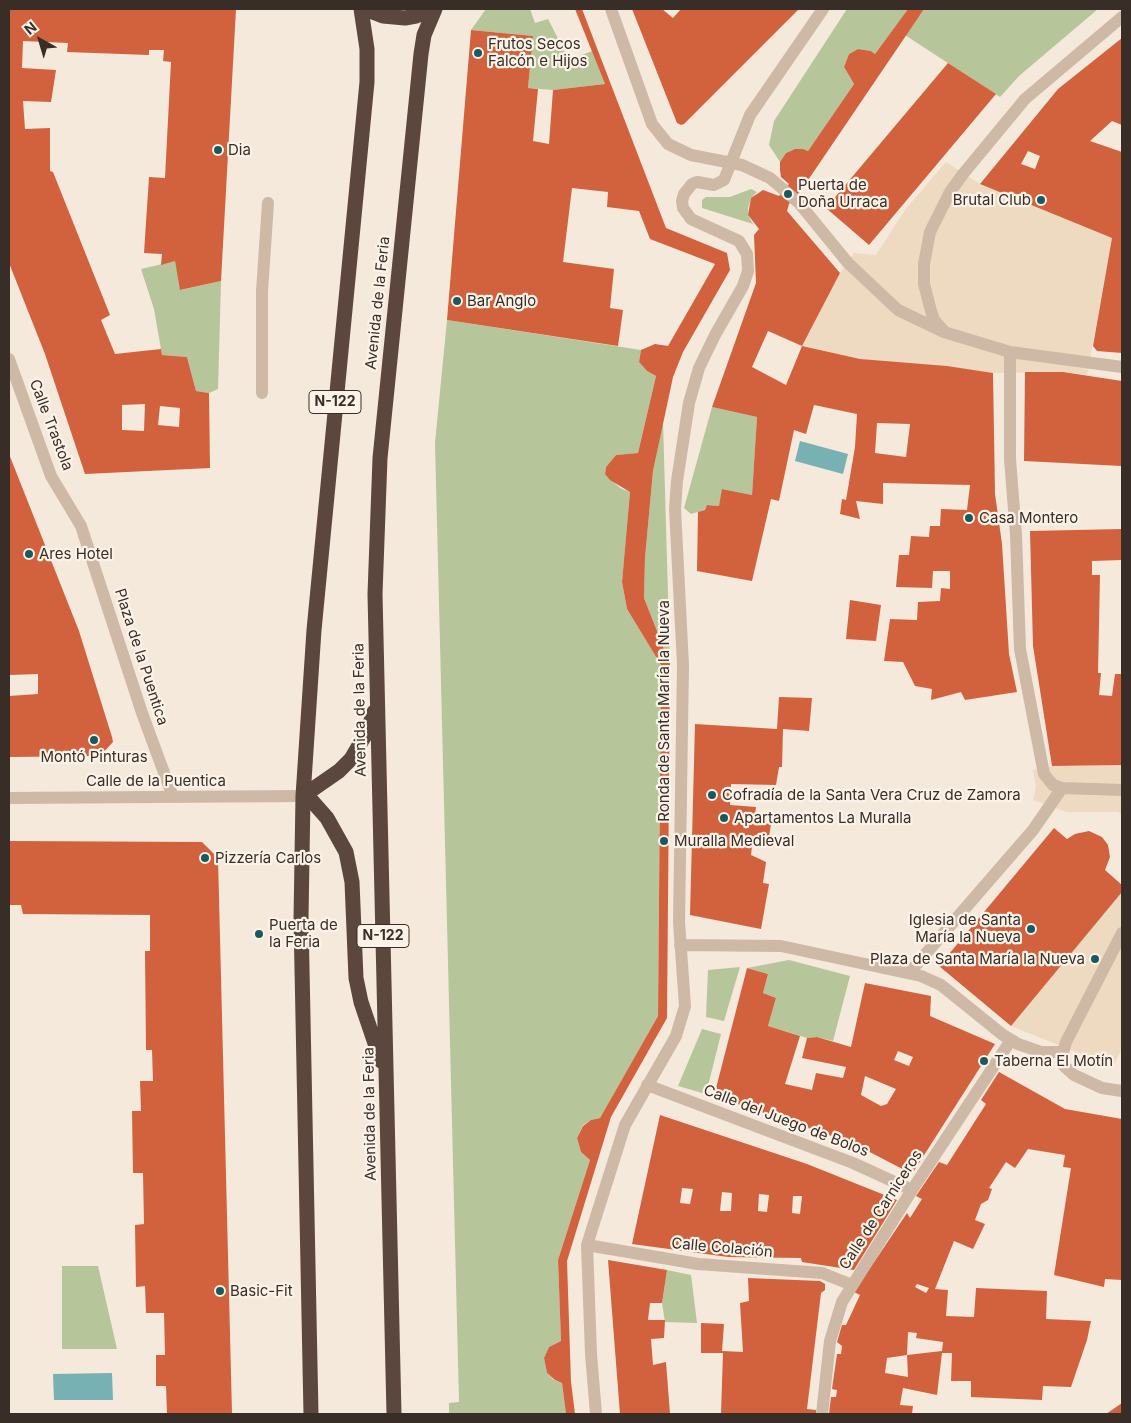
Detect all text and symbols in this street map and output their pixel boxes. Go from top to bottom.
north arrow [15,15,65,65]
text: N [21,18,40,38]
place label: Frutos Secos Falcón e Hijos [488,35,587,70]
marker: Frutos Secos Falcón e Hijos [472,47,484,59]
place label: Dia [228,141,251,159]
marker: Dia [212,144,224,156]
place label: Puerta de Doña Urraca [798,176,888,211]
marker: Puerta de Doña Urraca [782,188,794,200]
place label: Brutal Club [953,191,1031,209]
marker: Brutal Club [1035,194,1047,206]
street label: Avenida de la Feria [362,235,394,371]
place label: Bar Anglo [467,292,536,310]
marker: Bar Anglo [451,295,463,307]
street label: Calle Trastola [25,377,77,473]
road number: N-122 [309,391,361,414]
place label: Casa Montero [979,509,1078,527]
marker: Casa Montero [963,512,975,524]
place label: Ares Hotel [39,545,113,563]
marker: Ares Hotel [23,548,35,560]
street label: Plaza de la Puentica [110,586,172,728]
street label: Ronda de Santa María la Nueva [655,600,673,822]
street label: Avenida de la Feria [350,643,370,777]
marker: Montó Pinturas [88,734,100,746]
place label: Montó Pinturas [40,748,148,766]
street label: Calle de la Puentica [86,772,226,790]
place label: Cofradía de la Santa Vera Cruz de Zamora [722,786,1021,804]
marker: Cofradía de la Santa Vera Cruz de Zamora [706,789,718,801]
place label: Apartamentos La Muralla [734,809,911,827]
marker: Apartamentos La Muralla [718,812,730,824]
place label: Muralla Medieval [674,832,794,850]
marker: Muralla Medieval [658,835,670,847]
place label: Pizzería Carlos [215,849,321,867]
marker: Pizzería Carlos [199,852,211,864]
place label: Iglesia de Santa María la Nueva [909,911,1021,946]
place label: Puerta de la Feria [269,916,338,951]
marker: Iglesia de Santa María la Nueva [1025,923,1037,935]
road number: N-122 [357,924,409,948]
marker: Puerta de la Feria [253,928,265,940]
place label: Plaza de Santa María la Nueva [870,950,1085,968]
marker: Plaza de Santa María la Nueva [1089,953,1101,965]
street label: Avenida de la Feria [360,1047,380,1181]
place label: Taberna El Motín [994,1052,1113,1070]
marker: Taberna El Motín [978,1055,990,1067]
street label: Calle del Juego de Bolos [701,1081,871,1161]
street label: Calle de Carniceros [836,1147,926,1273]
street label: Calle Colación [671,1235,773,1261]
place label: Basic-Fit [230,1282,293,1300]
marker: Basic-Fit [214,1285,226,1297]

